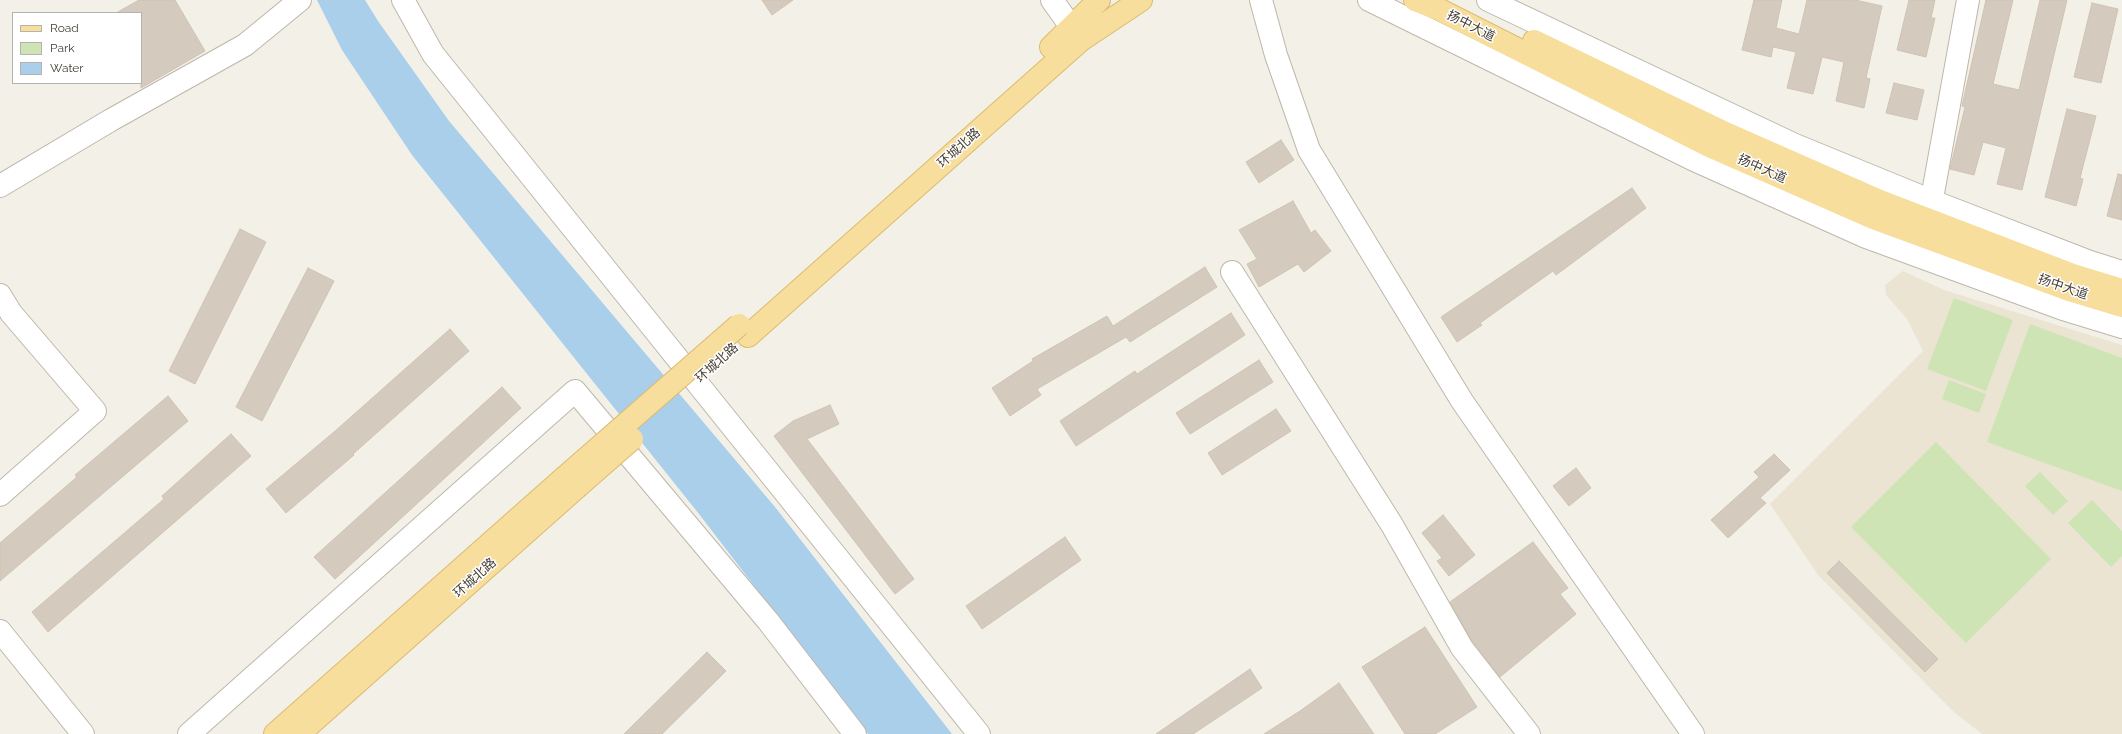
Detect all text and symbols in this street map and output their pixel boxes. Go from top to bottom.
street label: 扬中大道 [1444,7,1498,45]
legend [12,12,142,84]
text: Road [50,21,79,35]
text: Park [50,41,75,55]
text: Water [50,61,84,75]
street label: 环城北路 [934,125,984,171]
street label: 扬中大道 [1735,151,1789,187]
street label: 扬中大道 [2036,271,2090,303]
street label: 环城北路 [692,340,742,386]
street label: 环城北路 [450,555,500,601]

